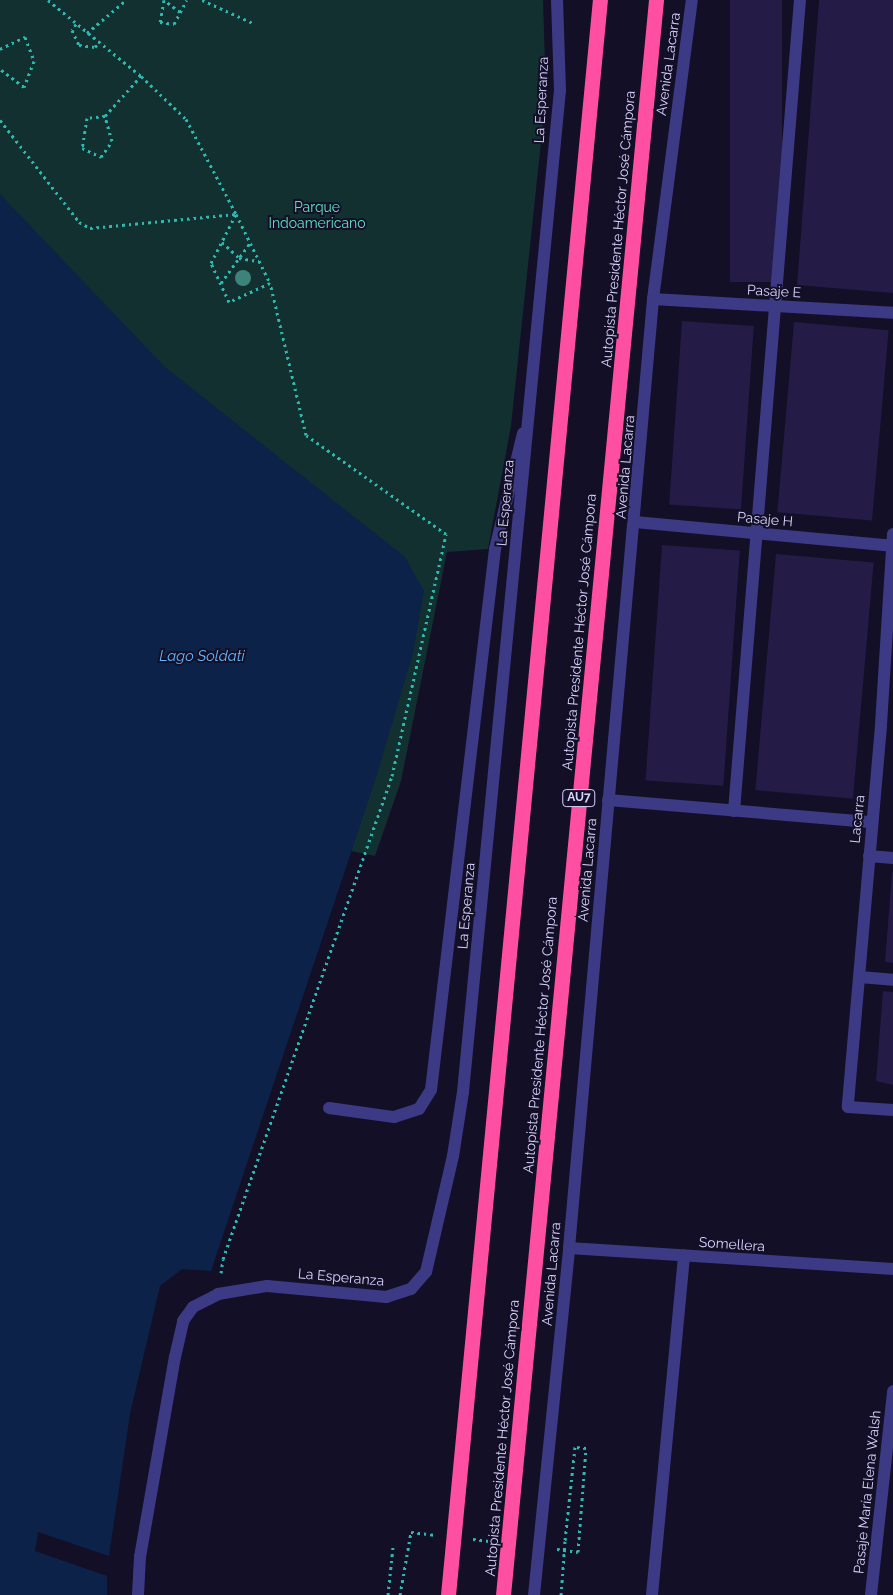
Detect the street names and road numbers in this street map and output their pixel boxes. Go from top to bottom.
street label: Avenida Lacarra [652,11,684,117]
street label: La Esperanza [530,56,552,144]
street label: Autopista Presidente Héctor José Cámpora [598,90,638,368]
street label: Pasaje E [747,281,801,301]
street label: Avenida Lacarra [612,414,638,520]
street label: La Esperanza [493,459,517,547]
street label: Autopista Presidente Héctor José Cámpora [559,493,599,771]
street label: Pasaje H [736,508,794,530]
road number: AU7 [562,788,596,808]
street label: Lacarra [846,794,868,844]
street label: Avenida Lacarra [574,817,600,923]
street label: La Esperanza [454,862,478,950]
street label: Autopista Presidente Héctor José Cámpora [520,896,560,1174]
street label: Avenida Lacarra [538,1221,564,1327]
street label: Somellera [698,1233,766,1255]
street label: La Esperanza [297,1265,385,1289]
street label: Autopista Presidente Héctor José Cámpora [482,1299,522,1577]
street label: Pasaje María Elena Walsh [850,1409,884,1575]

